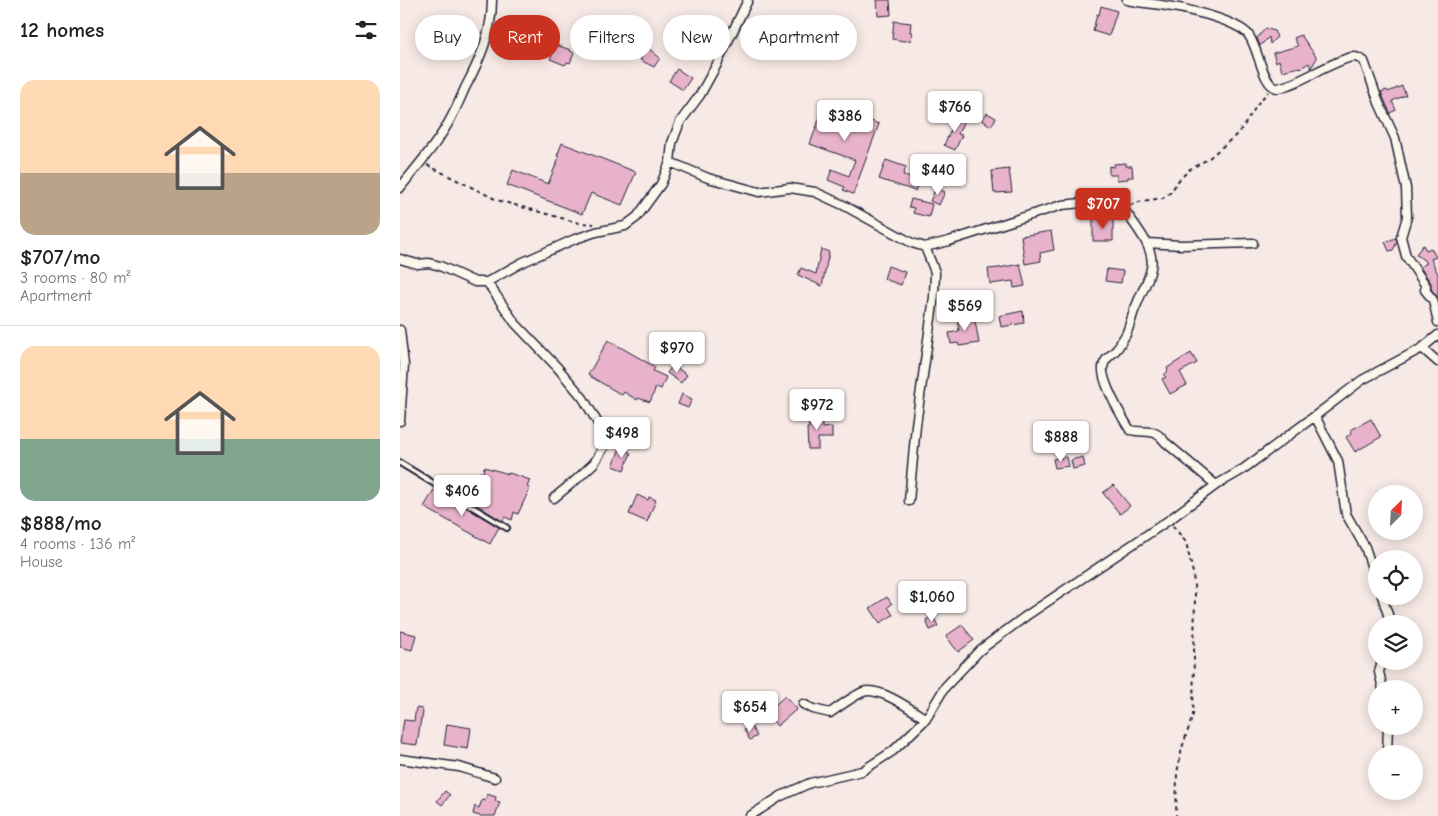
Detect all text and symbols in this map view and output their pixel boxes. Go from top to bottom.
chip: Buy [415,15,479,60]
chip: Rent [489,15,560,60]
chip: Filters [570,15,653,60]
chip: New [663,15,730,60]
chip: Apartment [740,15,857,60]
icon: filters [352,16,380,44]
text: 12 homes [20,18,104,42]
pin: $766 [925,90,985,133]
text: $766 [939,98,971,116]
pin: $386 [815,100,875,142]
text: $386 [828,107,862,125]
icon: home [155,113,245,203]
pin: $440 [908,154,968,196]
text: $440 [921,161,955,179]
pin: $707 [1073,188,1133,230]
text: $707 [1086,195,1120,213]
text: $707/mo [20,245,100,269]
text: 3 rooms · 80 m² [20,269,130,287]
text: Apartment [20,287,92,305]
pin: $569 [935,290,995,332]
text: $569 [948,297,982,315]
pin: $970 [647,332,707,374]
text: $970 [660,339,694,357]
icon: home [155,378,245,468]
pin: $972 [787,388,847,431]
text: $972 [800,396,834,414]
pin: $498 [592,416,652,459]
pin: $888 [1031,420,1091,463]
text: $498 [605,424,639,442]
text: $888 [1044,428,1078,446]
pin: $406 [432,474,492,517]
text: $406 [445,482,479,500]
north arrow [1368,485,1422,540]
map controls [1368,485,1423,800]
text: $888/mo [20,511,102,535]
text: 4 rooms · 136 m² [20,535,135,553]
button: locate [1368,550,1423,605]
text: House [20,553,63,571]
pin: $1,060 [891,580,973,623]
text: $1,060 [909,588,955,606]
button: layers [1368,615,1423,670]
button: + [1368,680,1423,735]
pin: $654 [720,690,780,733]
text: $654 [733,698,767,716]
button: − [1368,745,1423,800]

